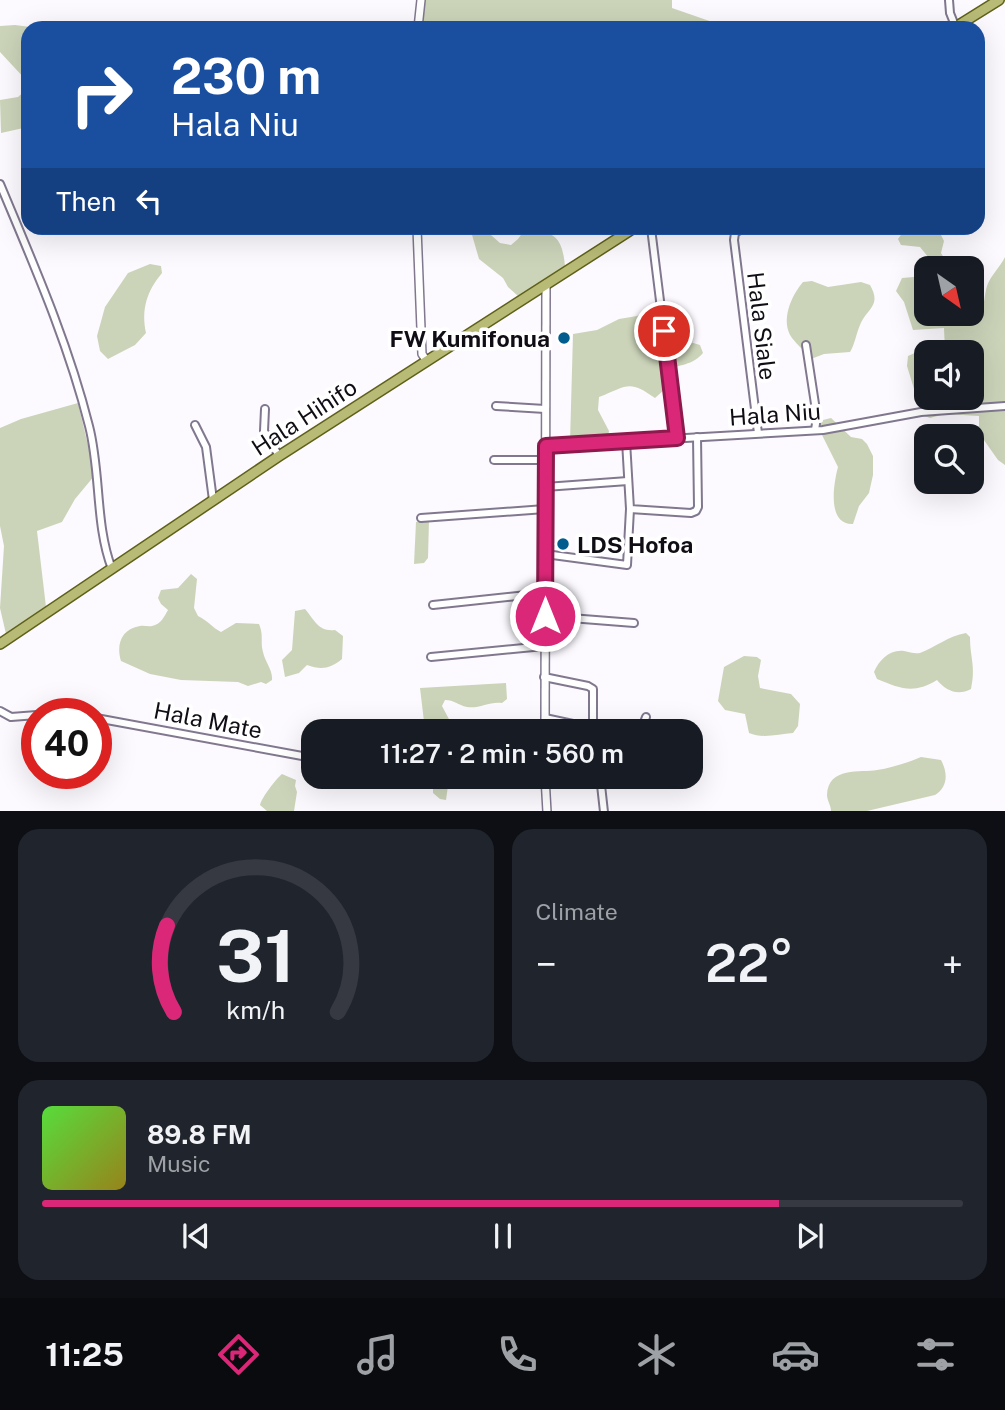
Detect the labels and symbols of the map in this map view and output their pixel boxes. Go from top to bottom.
north arrow [914,256,984,326]
street label: Hala Siale [742,270,782,382]
pin [634,301,694,361]
place label: FW Kumifonua [390,325,550,352]
marker: FW Kumifonua [556,330,572,346]
street label: Hala Hihifo [246,373,362,461]
street label: Hala Niu [728,397,822,431]
place label: LDS Hofoa [577,531,693,558]
marker: LDS Hofoa [555,536,571,552]
position arrow [508,579,582,653]
street label: Hala Mate [152,696,264,744]
speed limit sign: 40 [21,698,112,789]

